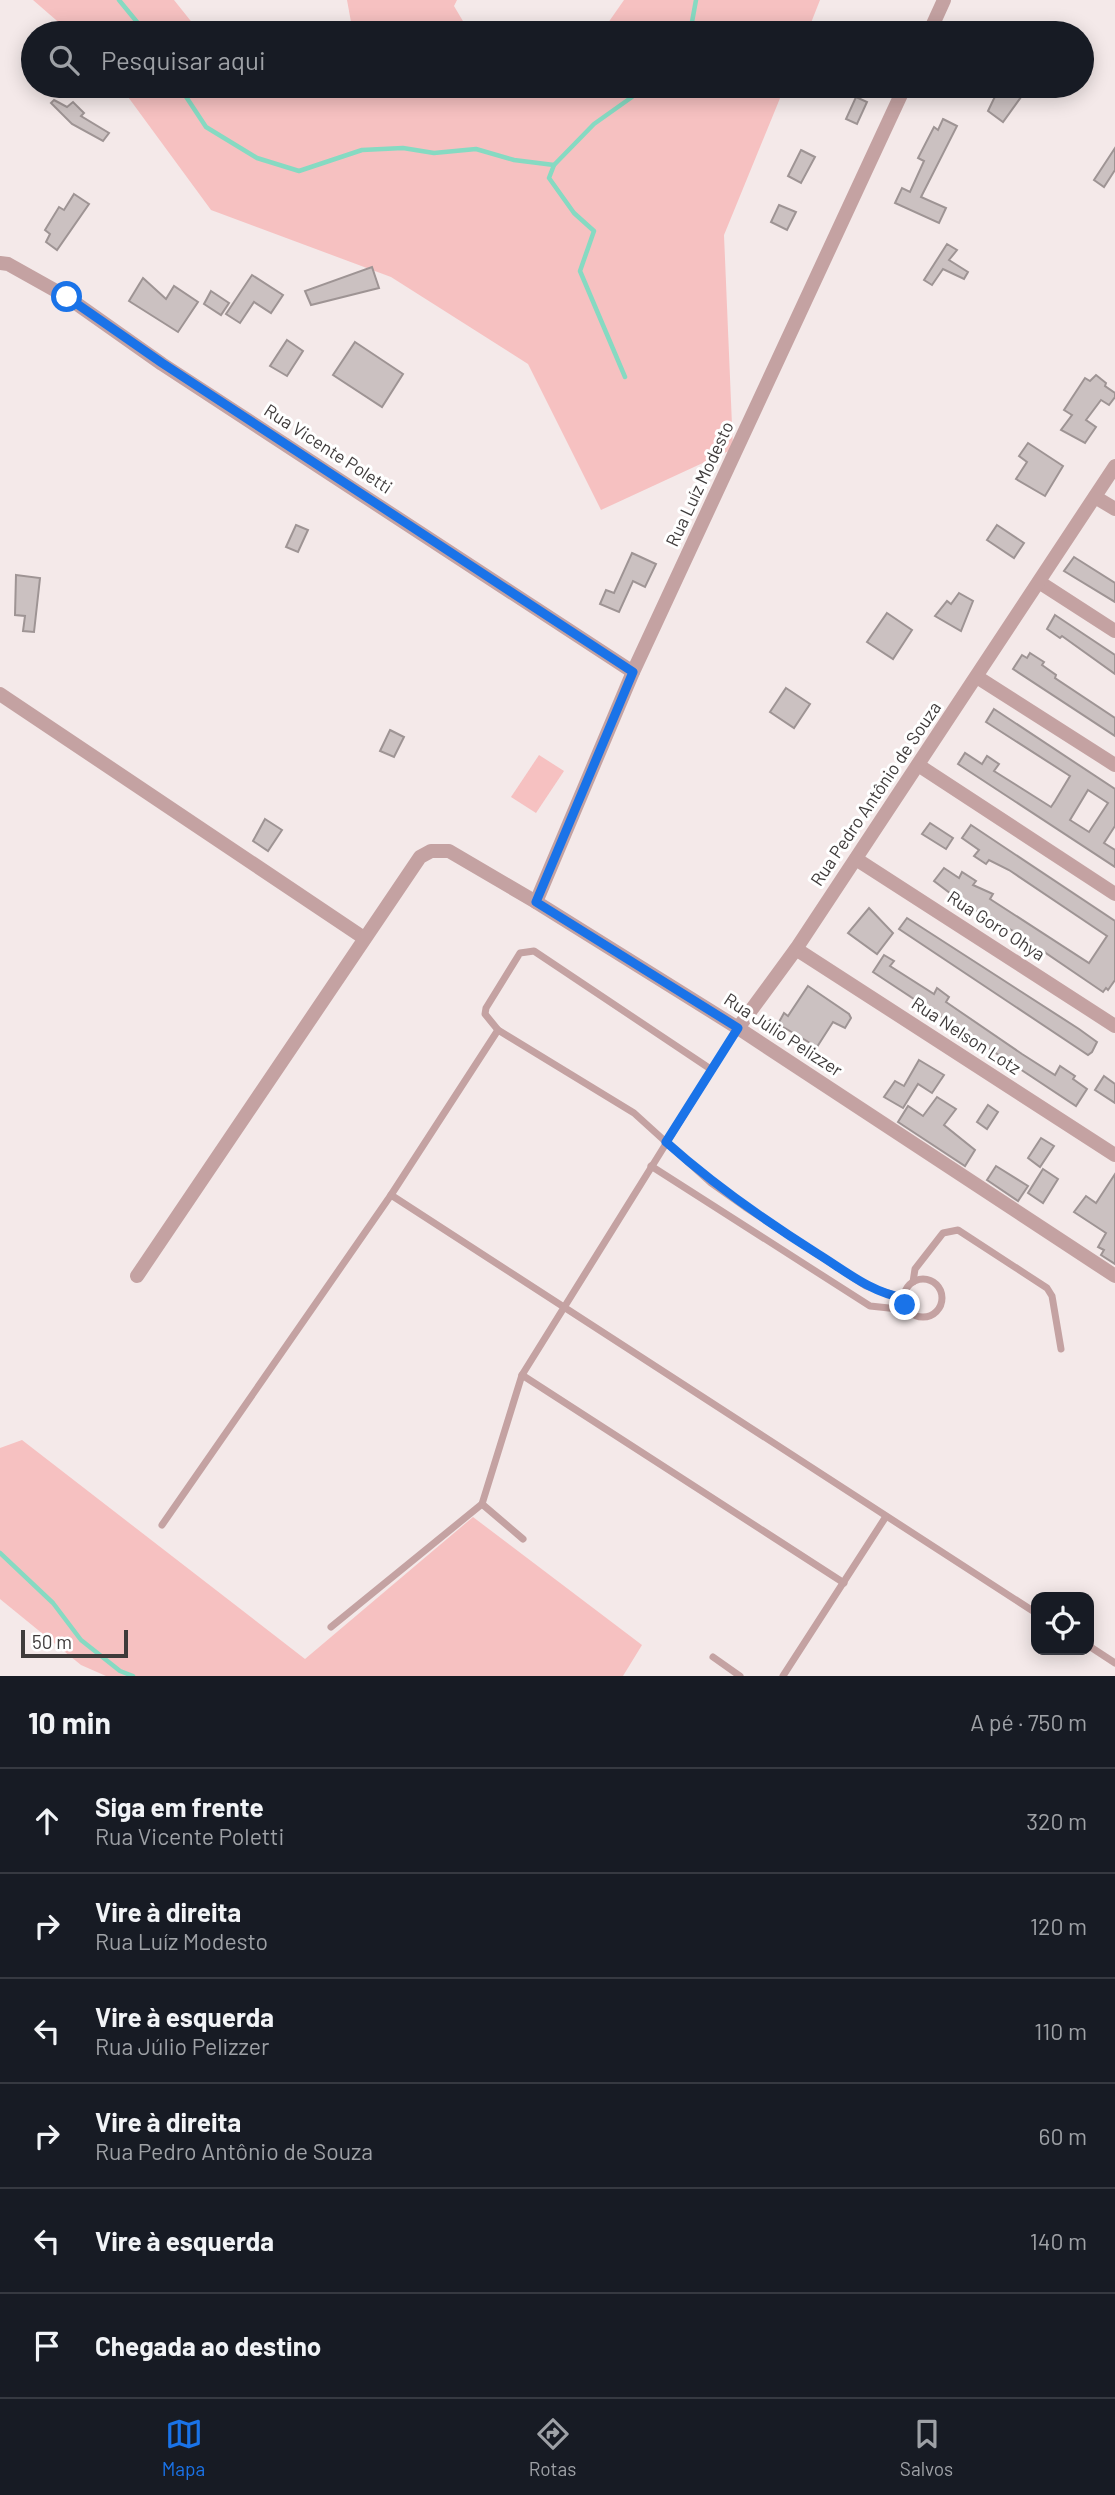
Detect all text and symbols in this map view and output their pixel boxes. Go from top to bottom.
search box [21,21,1094,98]
icon: search [45,41,83,79]
text: Pesquisar aqui [101,44,266,75]
route start [51,281,82,312]
street label: Rua Vicente Poletti [260,399,397,498]
street label: Rua Luíz Modesto [661,418,738,550]
street label: Rua Pedro Antônio de Souza [805,697,945,890]
street label: Rua Goro Ohya [944,885,1050,965]
street label: Rua Júlio Pelizzer [720,988,847,1081]
street label: Rua Nelson Lotz [908,992,1025,1079]
route end [889,1289,920,1320]
map controls [1031,1592,1094,1655]
button: locate [1031,1592,1094,1655]
scale bar [21,1627,128,1659]
text: 50 m [32,1630,72,1653]
text: 10 min [28,1704,111,1740]
text: A pé · 750 m [970,1708,1087,1736]
text: Siga em frente [95,1791,264,1822]
icon: ahead [28,1802,66,1840]
text: 320 m [1026,1807,1087,1835]
text: Rua Vicente Poletti [95,1822,284,1850]
text: Vire à direita [95,1896,241,1927]
icon: right [28,1907,66,1945]
text: 120 m [1030,1912,1087,1940]
text: Rua Luíz Modesto [95,1927,268,1955]
text: Vire à esquerda [95,2001,274,2032]
icon: left [28,2012,66,2050]
text: 110 m [1034,2017,1087,2045]
text: Rua Júlio Pelizzer [95,2032,269,2060]
text: Vire à direita [95,2106,241,2137]
icon: right [28,2117,66,2155]
text: 60 m [1039,2122,1087,2150]
text: Rua Pedro Antônio de Souza [95,2137,373,2165]
icon: left [28,2222,66,2260]
text: Vire à esquerda [95,2225,274,2256]
text: 140 m [1030,2227,1087,2255]
icon: arrive [28,2327,66,2365]
text: Chegada ao destino [95,2330,321,2361]
tab: Mapa [162,2415,205,2480]
tab: Rotas [529,2415,576,2480]
tab: Salvos [900,2415,953,2480]

